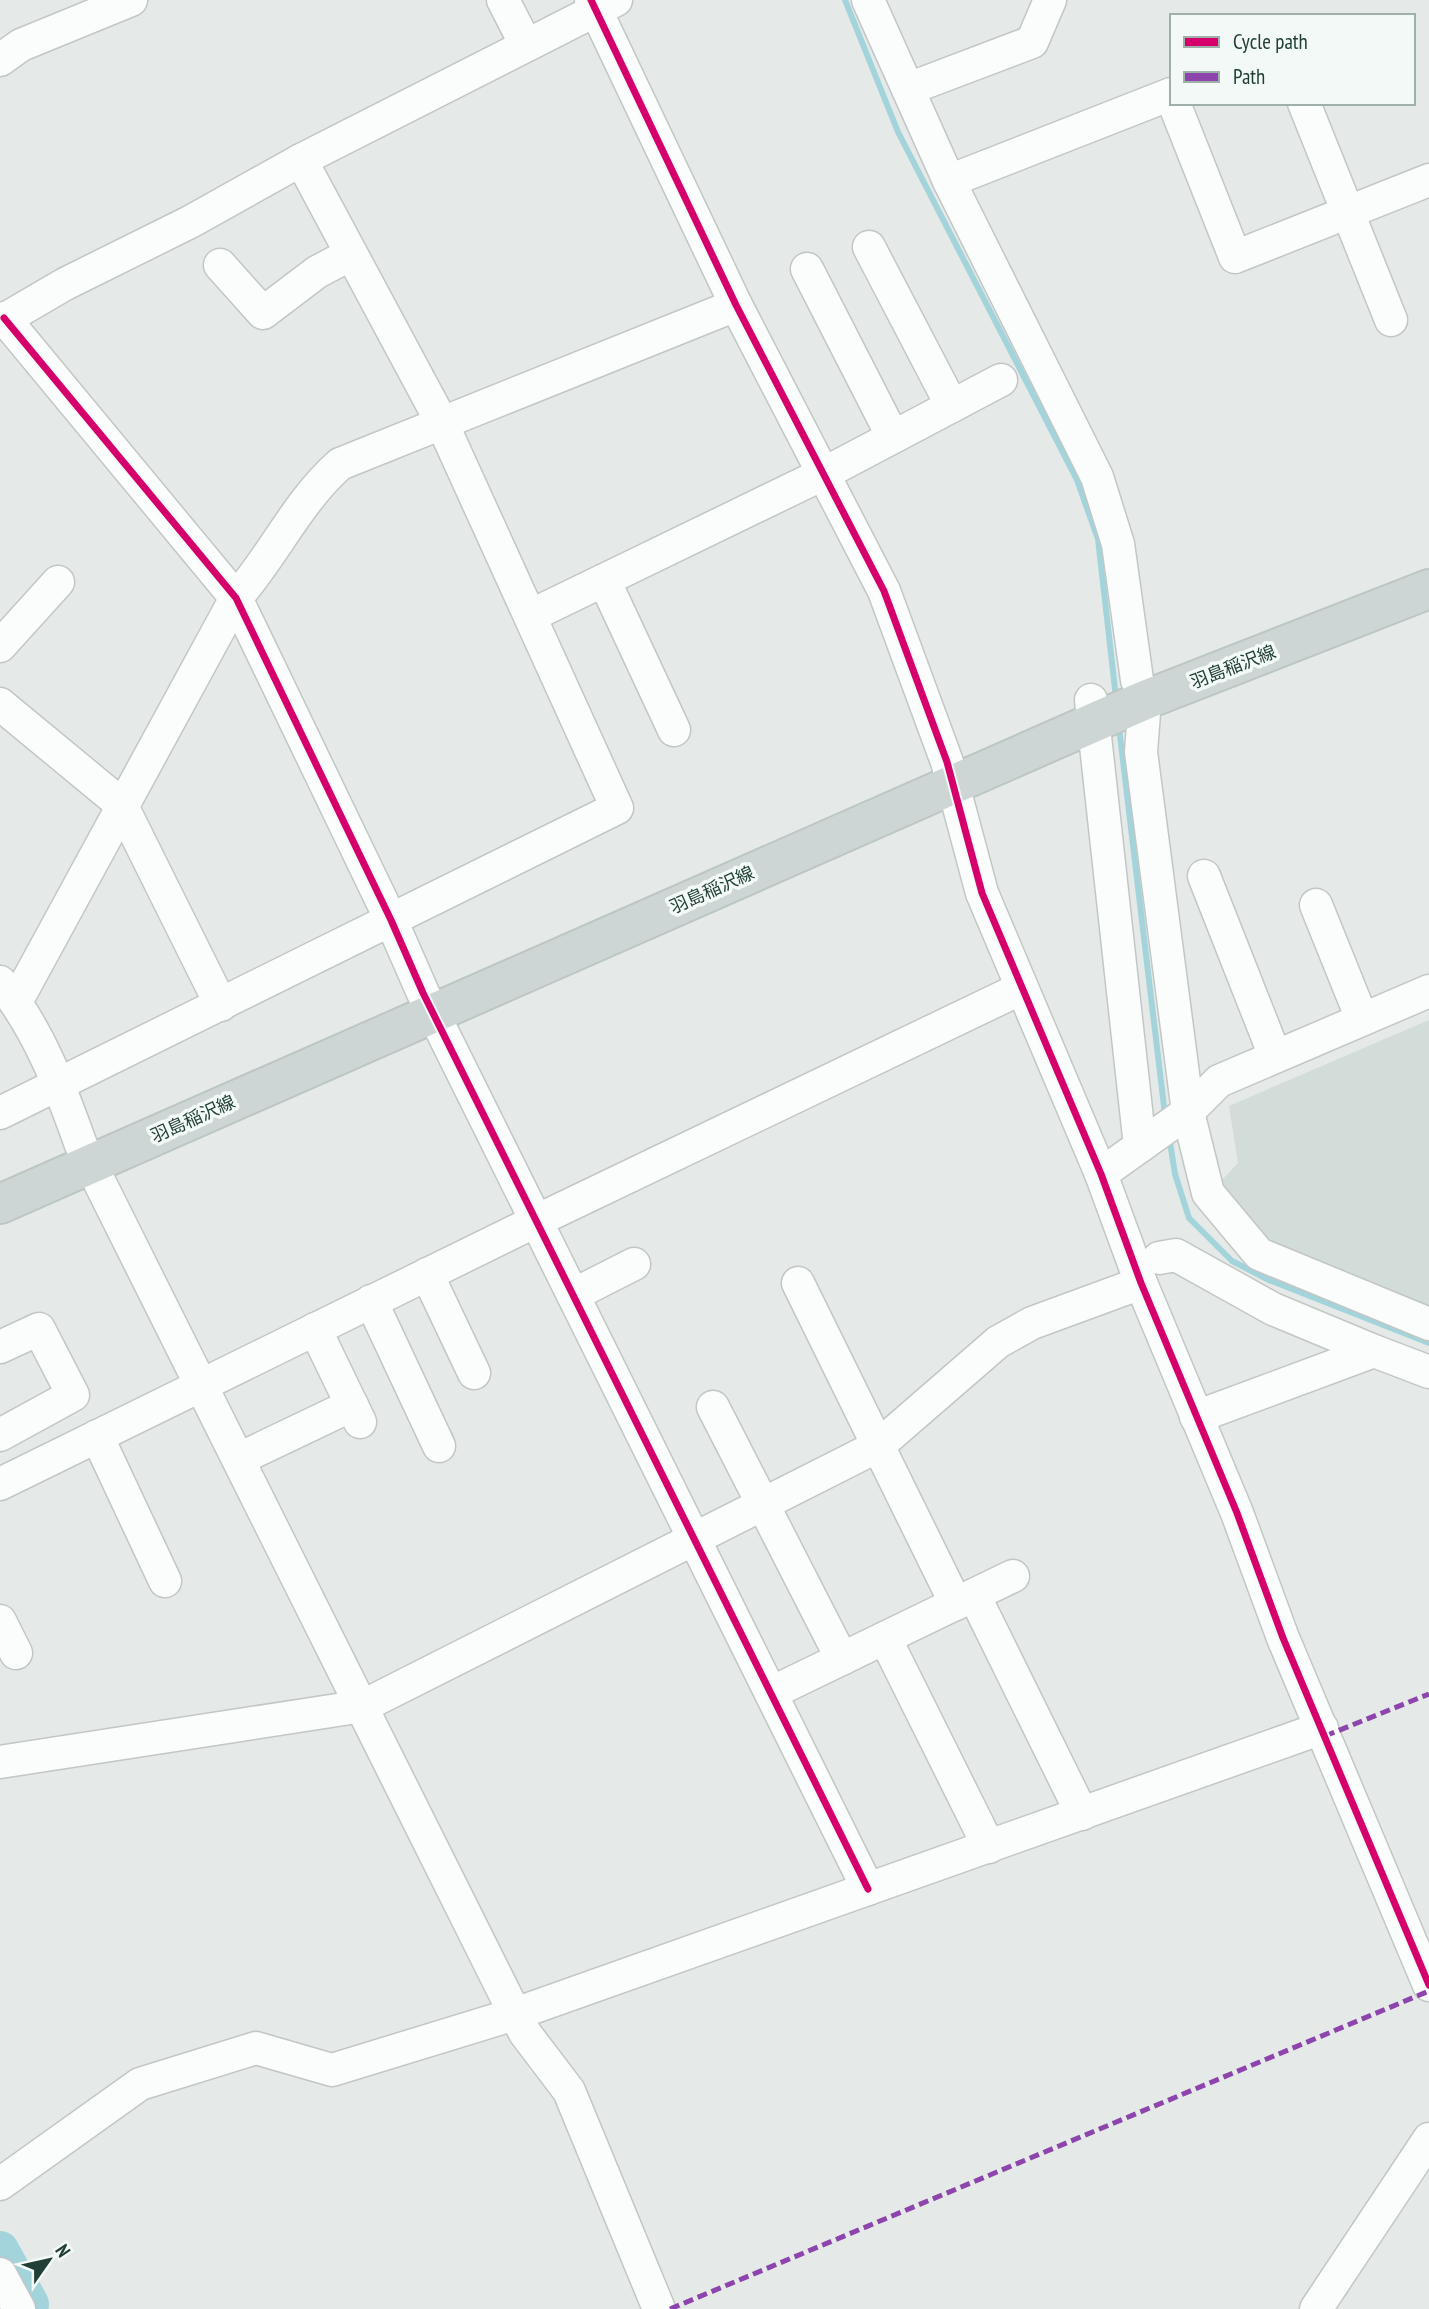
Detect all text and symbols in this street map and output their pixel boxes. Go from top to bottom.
legend [1170,14,1415,105]
text: Cycle path [1233,28,1308,55]
text: Path [1233,63,1265,90]
street label: 羽島稲沢線 [1187,640,1279,693]
street label: 羽島稲沢線 [666,861,758,918]
street label: 羽島稲沢線 [147,1090,239,1147]
north arrow [14,2225,84,2295]
text: N [50,2240,76,2261]

